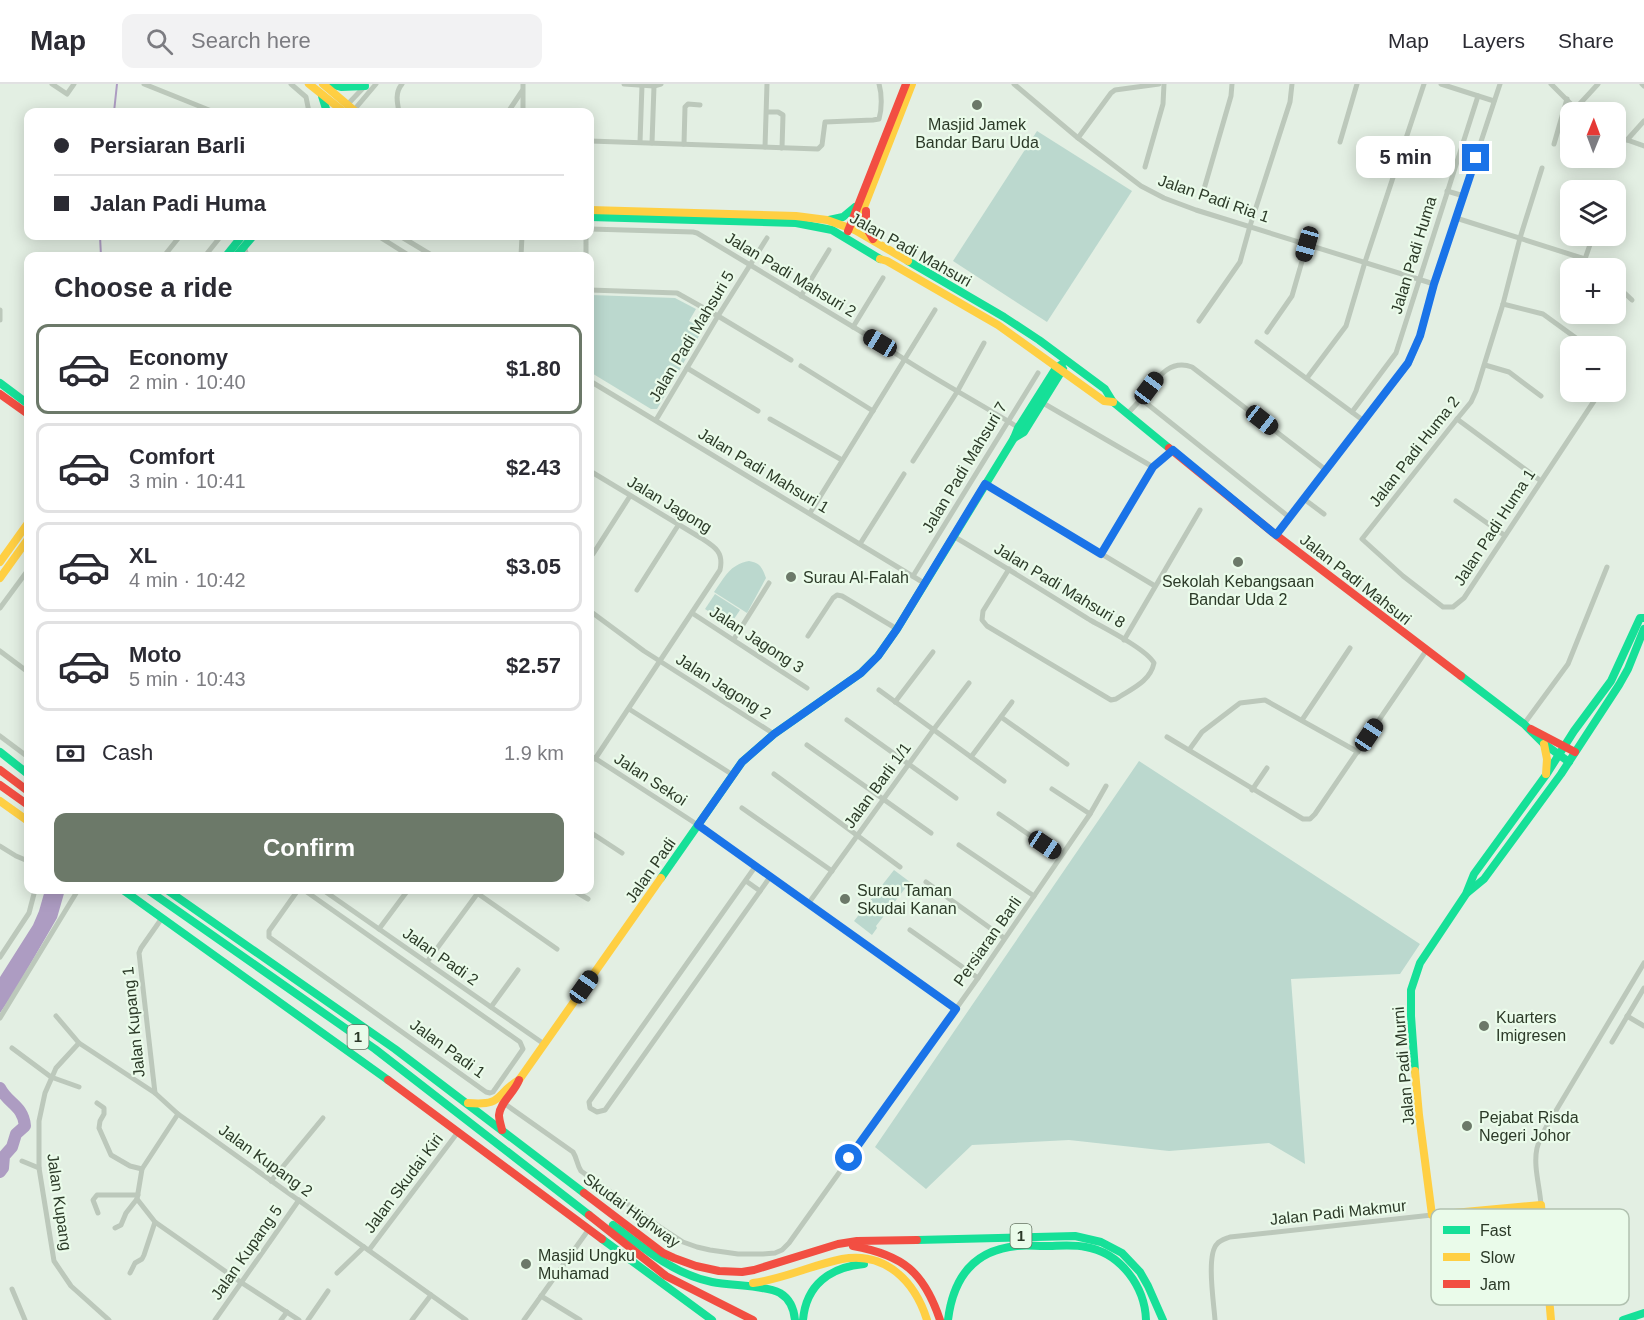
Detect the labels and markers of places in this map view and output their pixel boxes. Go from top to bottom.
marker: Masjid Jamek Bandar Baru Uda [970,98,984,112]
place label: Masjid Jamek Bandar Baru Uda [915,116,1039,151]
marker: Sekolah Kebangsaan Bandar Uda 2 [1231,555,1245,569]
place label: Surau Al-Falah [803,569,909,586]
marker: Surau Al-Falah [784,570,798,584]
place label: Sekolah Kebangsaan Bandar Uda 2 [1162,573,1314,608]
place label: Surau Taman Skudai Kanan [857,882,957,917]
marker: Surau Taman Skudai Kanan [838,892,852,906]
place label: Kuarters Imigresen [1496,1009,1566,1044]
marker: Kuarters Imigresen [1477,1019,1491,1033]
place label: Pejabat Risda Negeri Johor [1479,1109,1579,1144]
marker: Pejabat Risda Negeri Johor [1460,1119,1474,1133]
place label: Masjid Ungku Muhamad [538,1247,635,1282]
marker: Masjid Ungku Muhamad [519,1257,533,1271]

